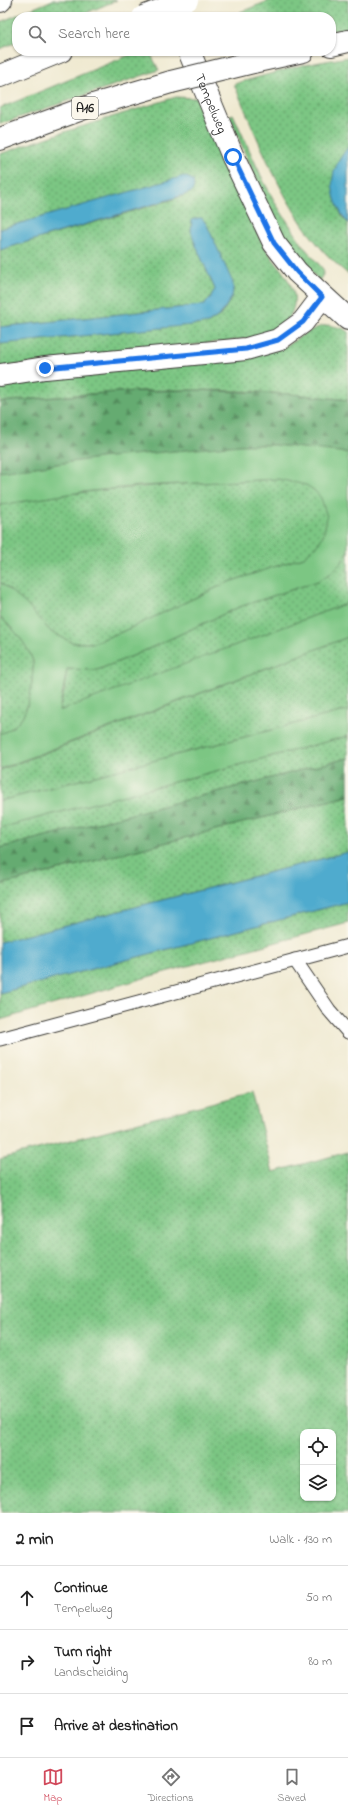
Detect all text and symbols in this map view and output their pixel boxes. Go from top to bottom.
search box [12,12,336,56]
icon: search [26,23,48,45]
text: Search here [58,23,130,45]
street label: Tempelweg [189,70,233,137]
road number: A16 [72,97,98,119]
route start [224,148,242,166]
route end [36,359,54,377]
map controls [300,1429,336,1501]
button: locate [300,1429,336,1465]
button: layers [300,1465,336,1501]
text: 2 min [16,1527,53,1552]
text: Walk · 130 m [269,1530,332,1549]
text: Continue [54,1577,108,1599]
icon: ahead [16,1587,38,1609]
text: 50 m [306,1588,332,1607]
text: Tempelweg [54,1599,113,1618]
text: Turn right [54,1641,112,1663]
icon: right [16,1651,38,1673]
text: 80 m [308,1652,332,1671]
text: Landscheiding [54,1663,128,1682]
icon: arrive [16,1715,38,1737]
text: Arrive at destination [54,1715,178,1737]
tab: Map [42,1766,64,1806]
tab: Directions [148,1766,193,1806]
tab: Saved [277,1766,306,1806]

